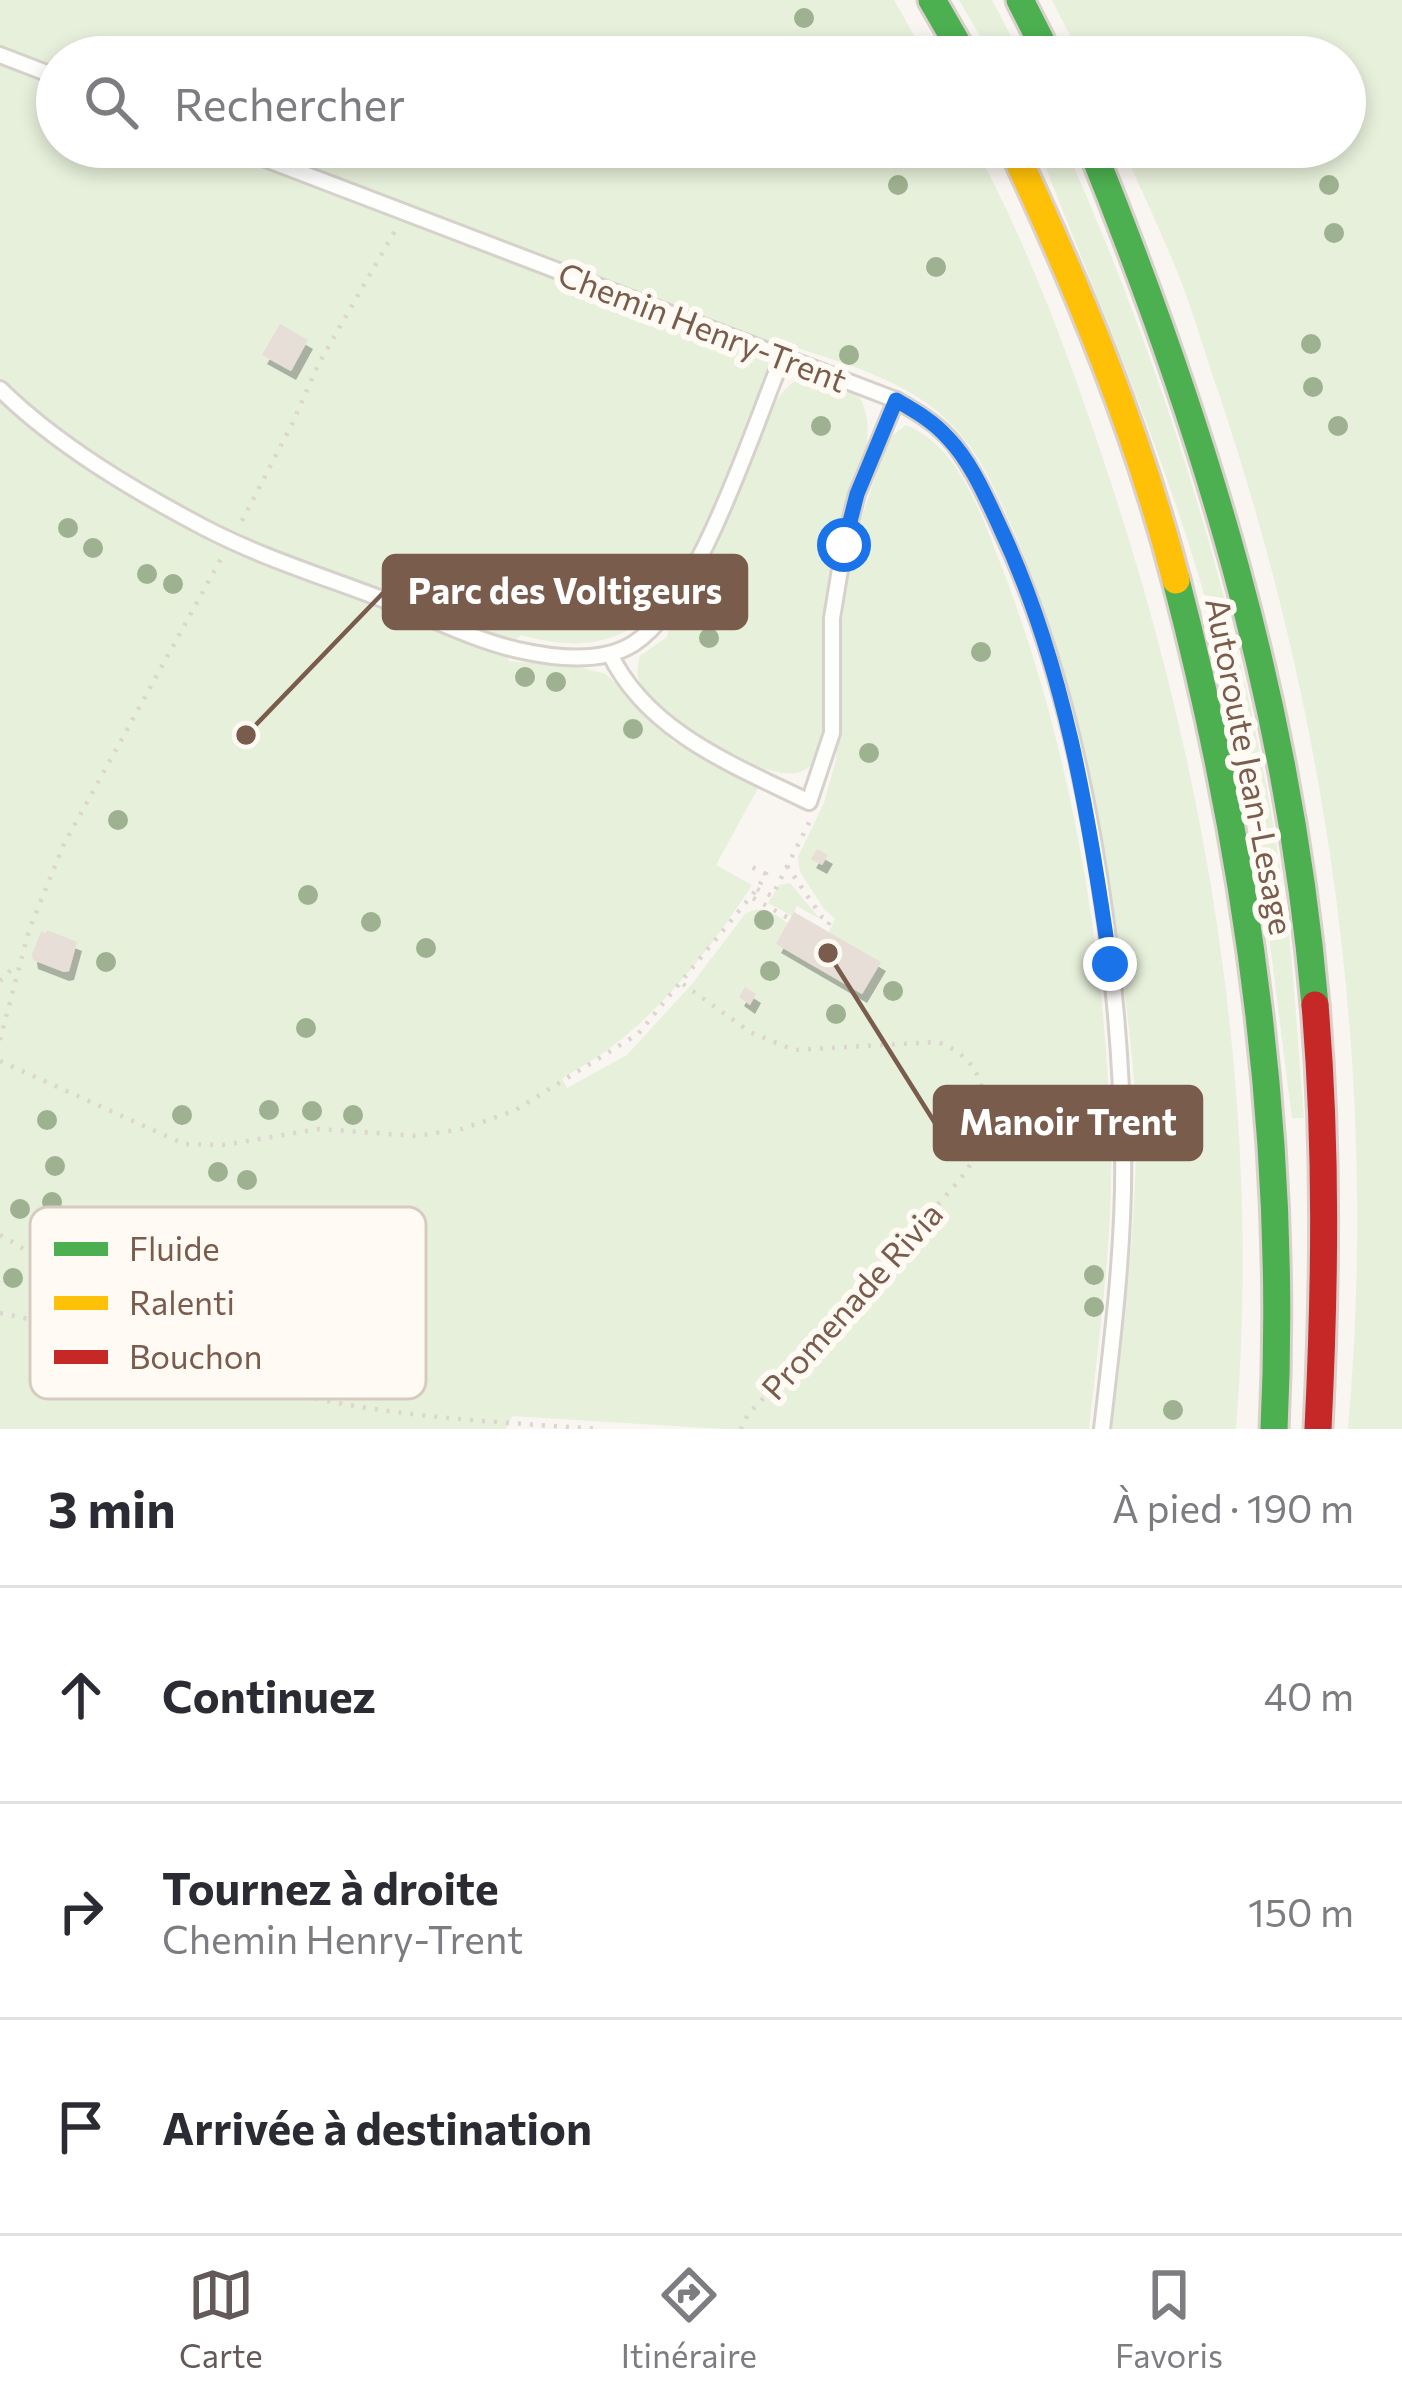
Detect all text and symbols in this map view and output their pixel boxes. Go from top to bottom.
search box [36,36,1366,168]
icon: search [78,69,144,135]
text: Rechercher [174,75,405,130]
street label: Chemin Henry-Trent [553,252,853,400]
route start [817,518,871,572]
callout: Parc des Voltigeurs [384,556,746,628]
text: Parc des Voltigeurs [408,567,722,611]
street label: Autoroute Jean-Lesage [1198,594,1304,938]
route end [1083,937,1137,991]
callout: Manoir Trent [935,1087,1201,1159]
text: Manoir Trent [959,1098,1177,1142]
street label: Promenade Rivia [752,1193,950,1407]
legend [30,1207,426,1399]
text: Fluide [129,1227,220,1268]
text: Ralenti [129,1281,235,1322]
text: Bouchon [129,1335,262,1376]
text: 3 min [48,1476,176,1539]
text: À pied · 190 m [1112,1483,1354,1531]
icon: ahead [48,1662,114,1728]
text: Continuez [162,1667,376,1722]
text: 40 m [1264,1671,1354,1719]
text: Tournez à droite [162,1859,499,1914]
icon: right [48,1878,114,1944]
text: 150 m [1248,1887,1354,1935]
text: Chemin Henry-Trent [162,1914,523,1962]
icon: arrive [48,2094,114,2160]
text: Arrivée à destination [162,2099,592,2154]
tab: Carte [179,2262,263,2375]
tab: Itinéraire [621,2262,757,2375]
tab: Favoris [1115,2262,1223,2375]

